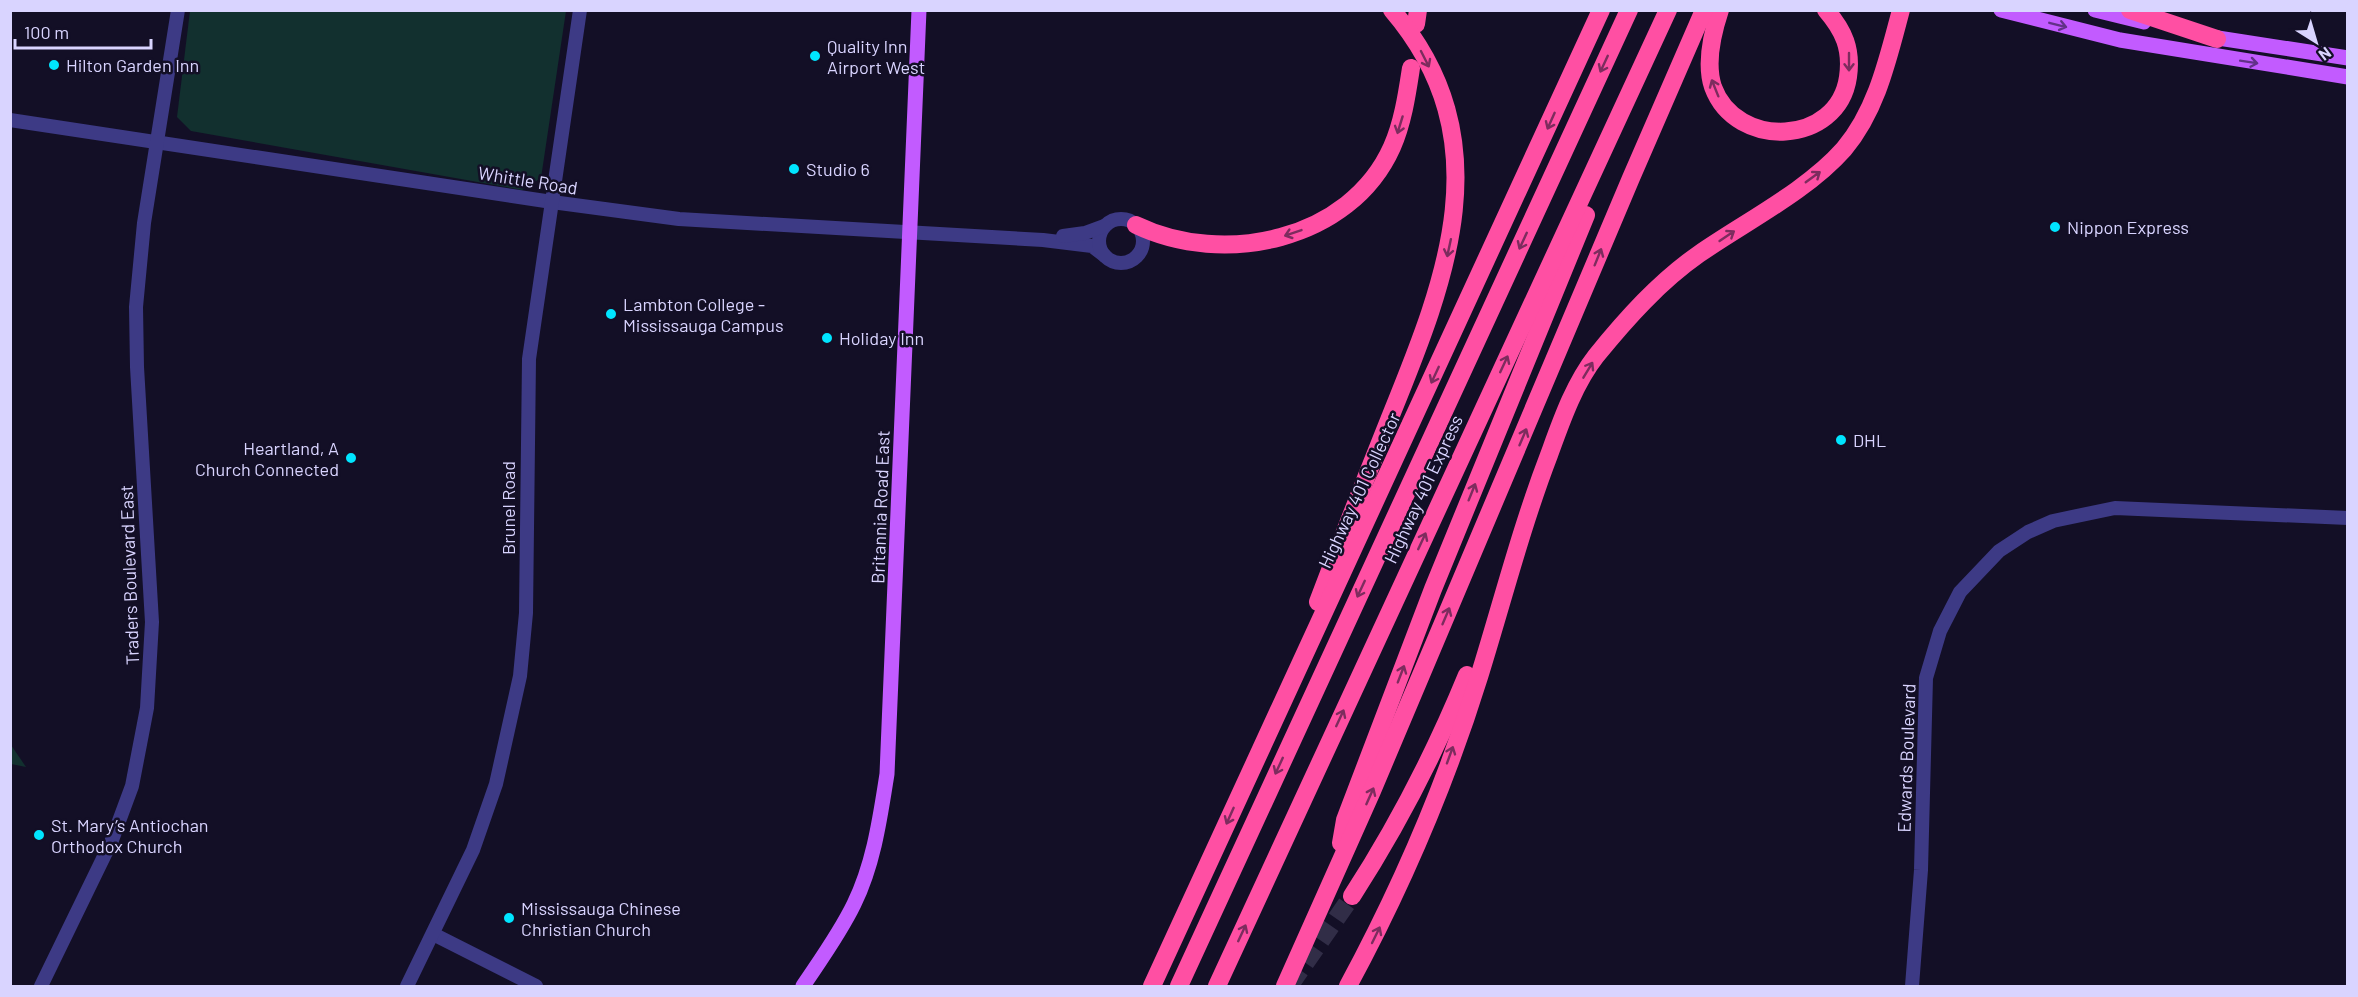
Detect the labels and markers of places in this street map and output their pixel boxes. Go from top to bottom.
place label: Quality Inn Airport West [827,35,925,78]
marker: Quality Inn Airport West [808,49,822,63]
place label: Hilton Garden Inn [66,54,199,76]
marker: Hilton Garden Inn [47,58,61,72]
place label: Studio 6 [806,158,870,180]
marker: Studio 6 [787,162,801,176]
place label: Nippon Express [2067,216,2189,238]
marker: Nippon Express [2048,220,2062,234]
place label: Lambton College - Mississauga Campus [623,293,784,336]
marker: Lambton College - Mississauga Campus [604,307,618,321]
place label: Holiday Inn [839,327,924,349]
marker: Holiday Inn [820,331,834,345]
place label: DHL [1853,429,1886,451]
marker: DHL [1834,433,1848,447]
place label: Heartland, A Church Connected [195,437,339,480]
marker: Heartland, A Church Connected [344,451,358,465]
place label: St. Mary’s Antiochan Orthodox Church [51,814,209,857]
marker: St. Mary’s Antiochan Orthodox Church [32,828,46,842]
place label: Mississauga Chinese Christian Church [521,897,681,940]
marker: Mississauga Chinese Christian Church [502,911,516,925]

